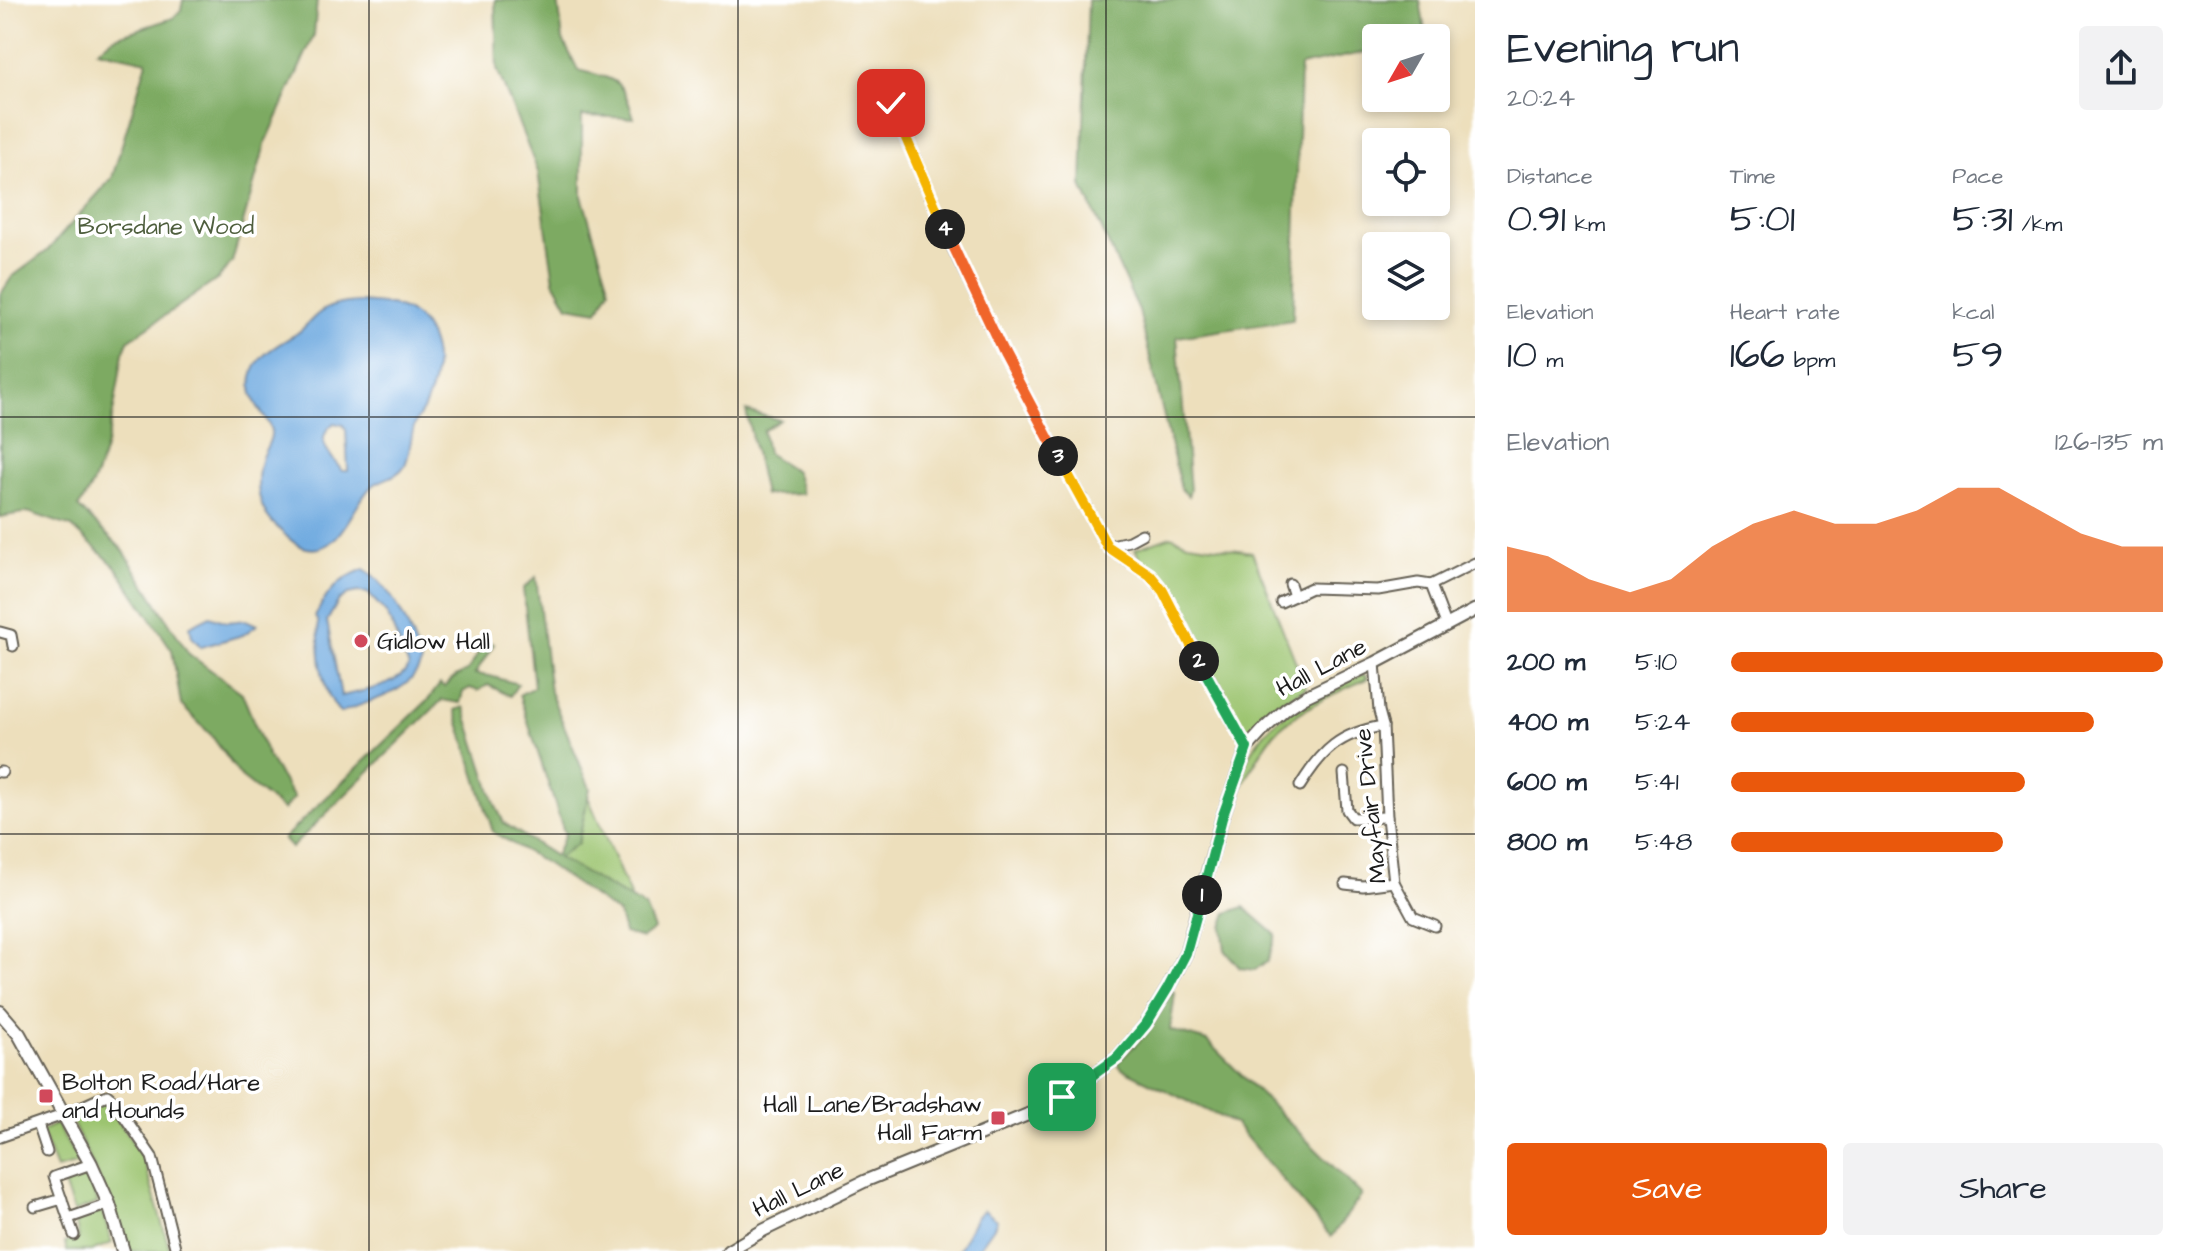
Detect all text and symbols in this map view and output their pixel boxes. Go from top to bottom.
text: Evening run [1507,19,1739,80]
north arrow [1362,24,1450,112]
map controls [1362,24,1450,320]
button: share [2079,26,2163,110]
pin [857,69,925,137]
text: 20:24 [1507,80,1575,116]
icon: check [869,81,913,125]
button: locate [1362,128,1450,216]
text: Distance [1507,161,1593,192]
text: Time [1730,161,1776,192]
text: Pace [1952,161,2003,192]
text: 0.91 [1507,192,1566,247]
text: 5:01 [1730,192,1795,247]
text: 5:31 [1952,192,2013,247]
pin: 4 [925,209,965,249]
text: km [1566,209,1605,240]
text: /km [2013,209,2062,240]
park label: Borsdane Wood [78,210,254,244]
text: 4 [938,213,952,244]
button: layers [1362,232,1450,320]
text: Elevation [1507,297,1594,328]
text: Heart rate [1730,297,1840,328]
text: kcal [1952,297,1994,328]
text: 10 [1507,328,1537,383]
text: 166 [1730,328,1785,383]
text: 59 [1952,328,2003,383]
text: m [1537,345,1563,376]
text: bpm [1785,345,1835,376]
text: Elevation [1507,424,1609,460]
text: 126–135 m [2055,424,2163,460]
pin: 3 [1038,436,1078,476]
text: 3 [1052,440,1064,471]
place label: Gidlow Hall [377,625,490,659]
street label: Hall Lane [1270,630,1373,706]
marker: Gidlow Hall [352,632,370,650]
pin: 2 [1179,641,1219,681]
text: 200 m [1507,644,1585,680]
text: 5:10 [1635,644,1677,680]
text: 2 [1193,645,1205,676]
text: 400 m [1507,704,1588,740]
text: 5:24 [1635,704,1690,740]
street label: Mayfair Drive [1346,726,1397,885]
text: 600 m [1507,764,1587,800]
text: 5:41 [1635,764,1679,800]
text: 800 m [1507,824,1587,860]
text: 5:48 [1635,824,1692,860]
pin: 1 [1182,875,1222,915]
text: 1 [1201,879,1203,910]
pin [1028,1063,1096,1131]
place label: Bolton Road/Hare and Hounds [62,1066,260,1128]
icon: arrive [1040,1075,1084,1119]
marker: Bolton Road/Hare and Hounds [37,1087,55,1105]
place label: Hall Lane/Bradshaw Hall Farm [763,1088,982,1150]
marker: Hall Lane/Bradshaw Hall Farm [989,1109,1007,1127]
button: Save [1507,1143,1827,1235]
button: Share [1843,1143,2163,1235]
street label: Hall Lane [747,1153,850,1227]

